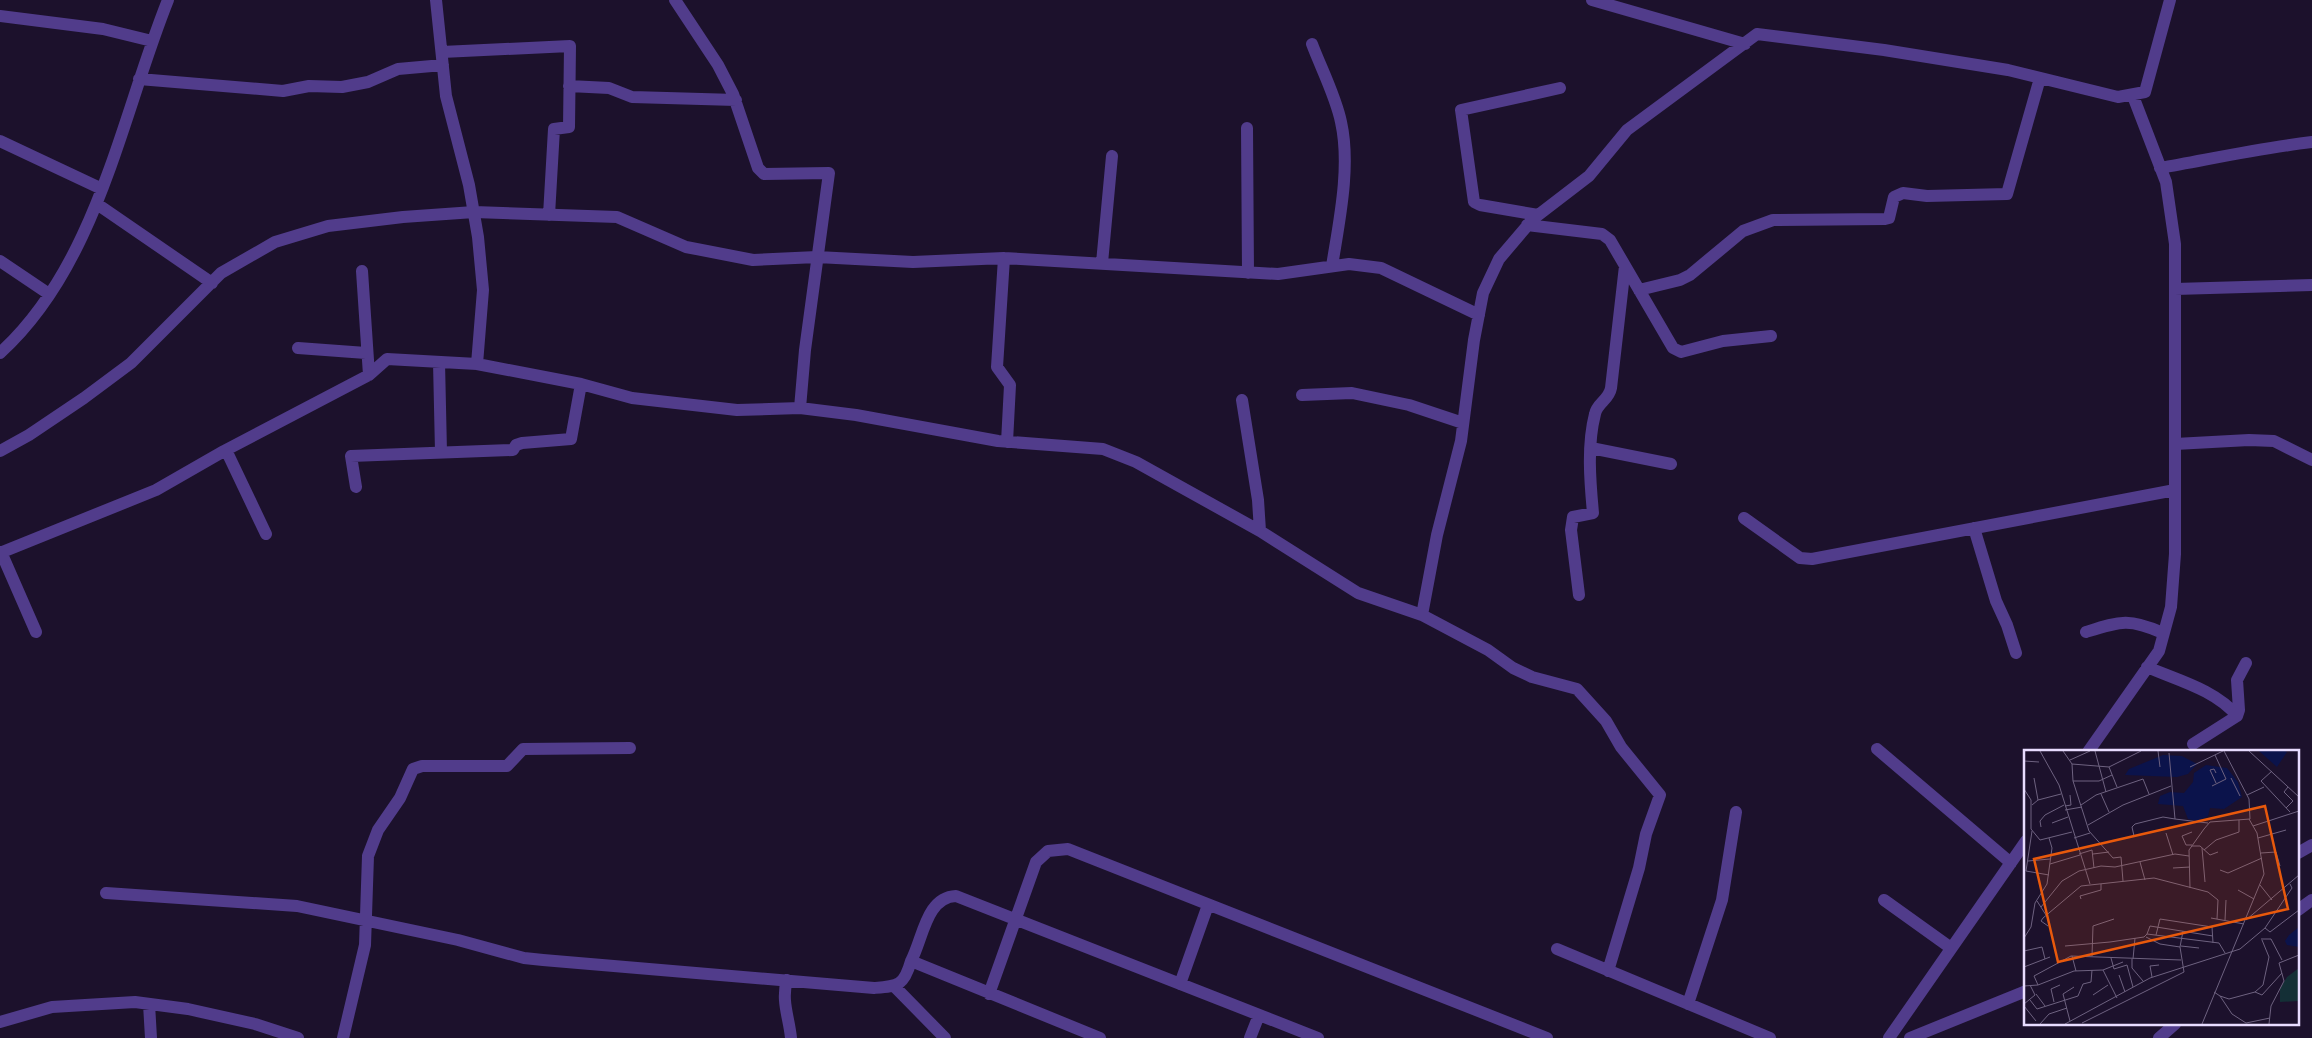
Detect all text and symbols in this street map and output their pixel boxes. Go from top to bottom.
inset map [2024,750,2300,1026]

